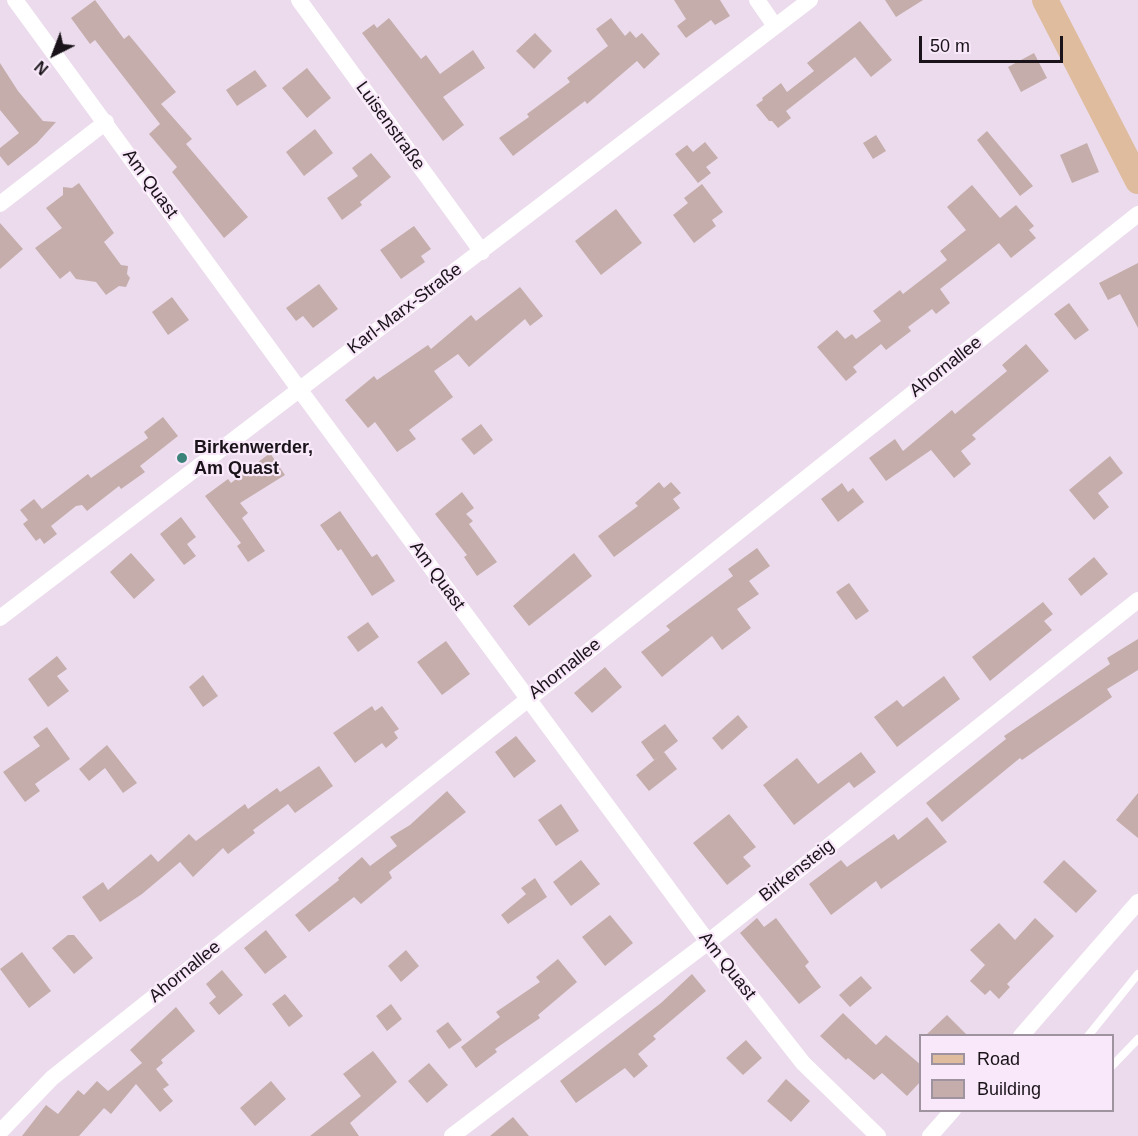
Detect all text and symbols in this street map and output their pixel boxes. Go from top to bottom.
north arrow [24,24,84,84]
scale bar [922,24,1066,62]
text: 50 m [930,36,970,56]
text: N [32,58,52,78]
street label: Luisenstraße [351,78,429,174]
street label: Am Quast [118,145,182,223]
street label: Karl-Marx-Straße [343,259,467,359]
street label: Ahornallee [905,332,987,402]
place label: Birkenwerder, Am Quast [194,437,313,480]
marker: Birkenwerder, Am Quast [175,451,189,465]
street label: Am Quast [405,537,469,615]
street label: Ahornallee [524,634,606,704]
street label: Birkensteig [755,835,839,907]
street label: Am Quast [694,928,760,1004]
street label: Ahornallee [145,937,225,1007]
legend [919,1034,1114,1112]
text: Road [977,1049,1020,1069]
text: Building [977,1079,1041,1099]

